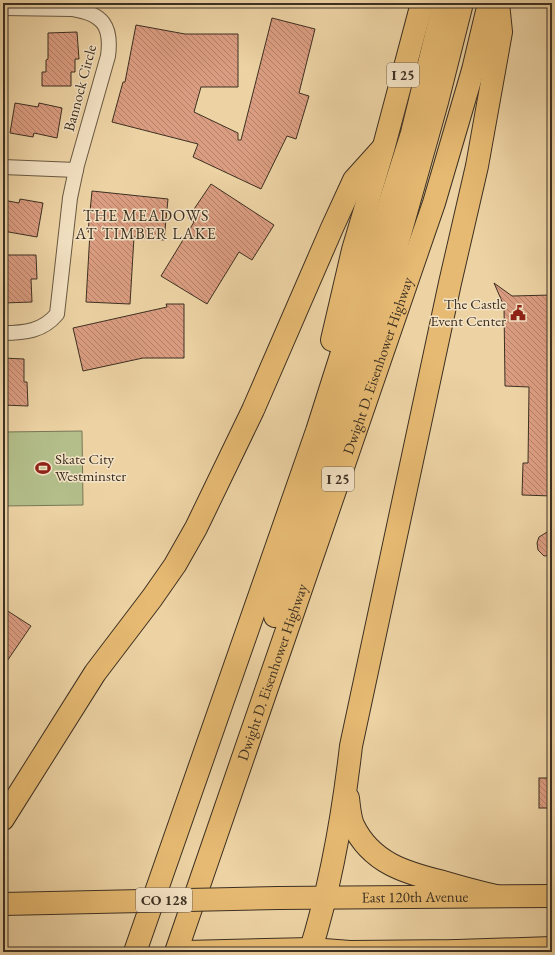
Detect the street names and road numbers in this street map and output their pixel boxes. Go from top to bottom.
street label: Bannock Circle [59,42,100,133]
road number: I 25 [387,63,419,87]
street label: Dwight D. Eisenhower Highway [338,274,417,457]
road number: I 25 [322,467,354,491]
street label: Dwight D. Eisenhower Highway [233,580,311,763]
street label: East 120th Avenue [361,887,469,906]
road number: CO 128 [136,888,192,912]

